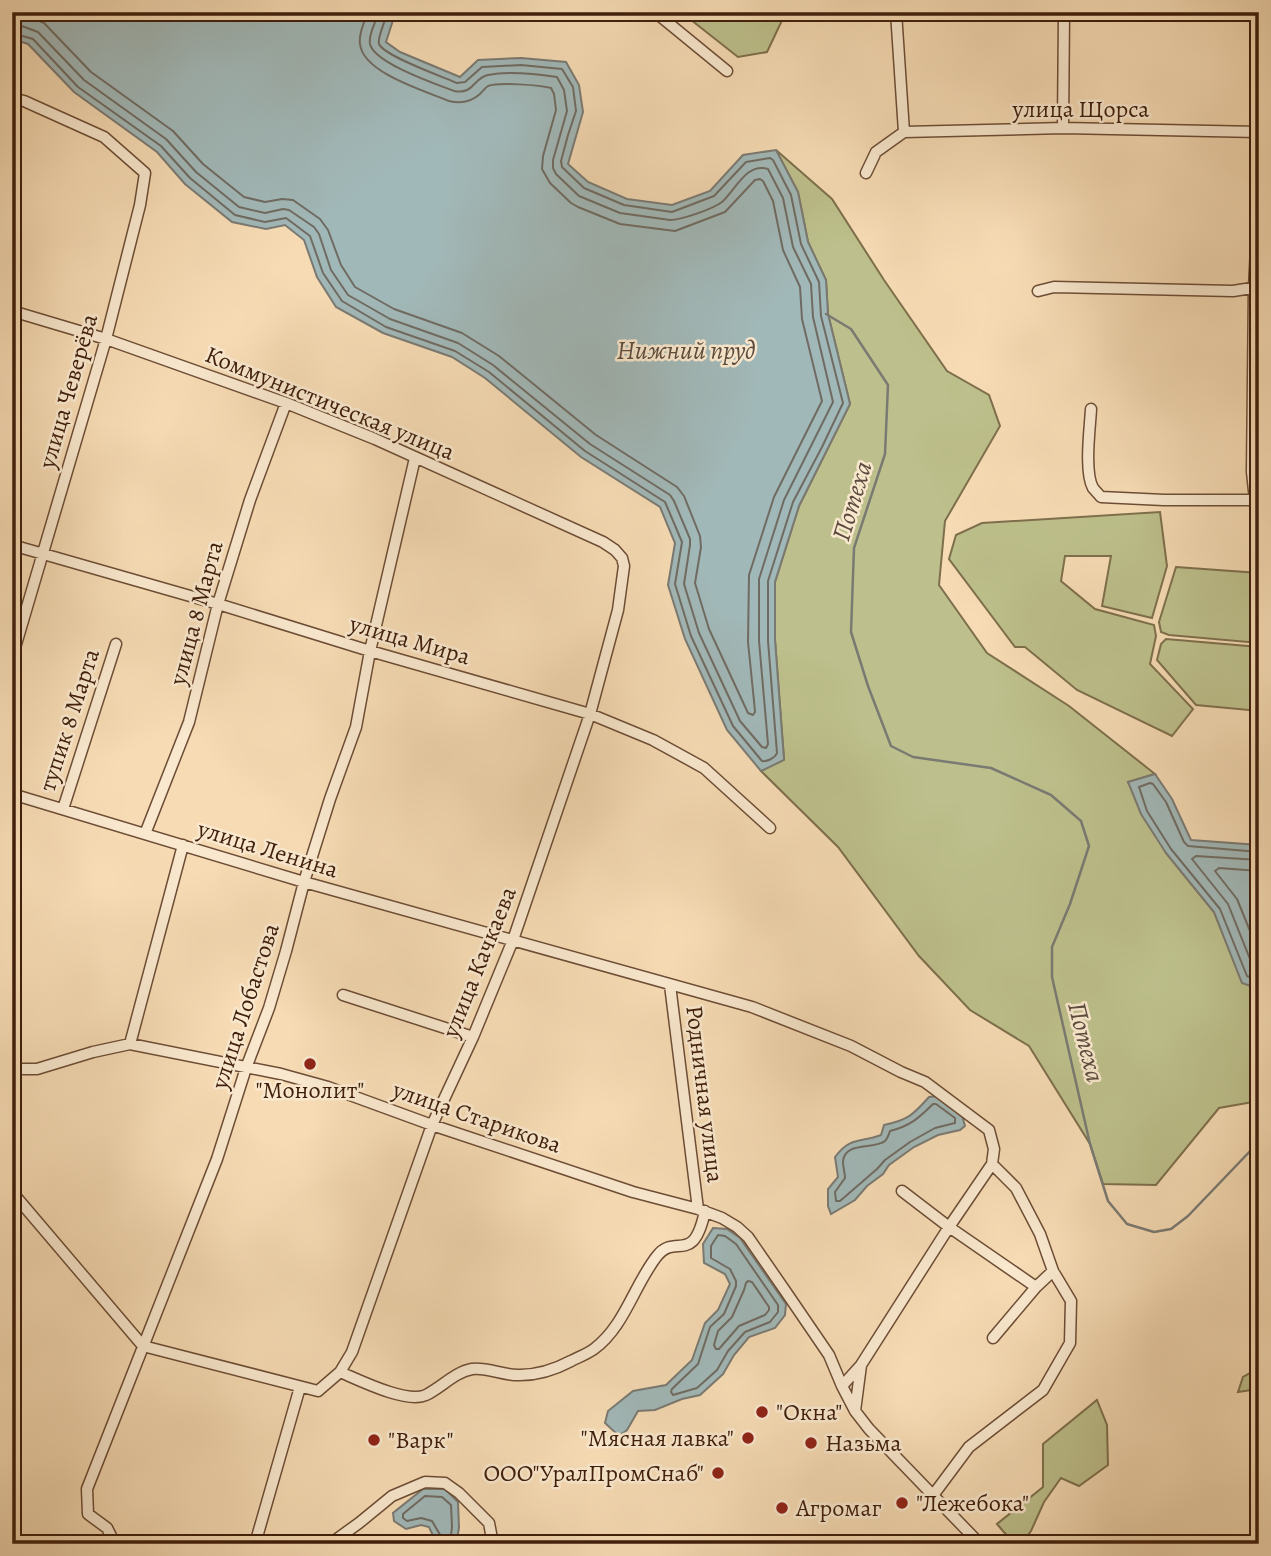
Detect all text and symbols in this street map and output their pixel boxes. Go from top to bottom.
street label: улица Щорса [1012,93,1149,125]
street label: улица Чеверёва [30,310,105,473]
water label: Нижний пруд [617,333,755,368]
street label: Коммунистическая улица [201,338,459,468]
water label: Потеха [823,457,881,545]
street label: улица 8 Марта [161,537,231,690]
street label: улица Мира [345,607,474,672]
street label: тупик 8 Марта [31,645,107,795]
street label: улица Ленина [193,812,342,886]
street label: улица Качкаева [434,882,524,1043]
street label: улица Лобастова [203,919,287,1094]
water label: Потеха [1059,998,1113,1086]
street label: Родничная улица [678,1004,732,1184]
marker: "Монолит" [302,1056,318,1072]
street label: улица Старикова [388,1073,565,1161]
place label: "Монолит" [255,1074,365,1106]
place label: "Окна" [776,1396,842,1428]
marker: "Окна" [754,1404,770,1420]
place label: "Мясная лавка" [580,1422,734,1454]
place label: "Варк" [388,1424,454,1456]
place label: Назьма [825,1427,902,1459]
marker: "Мясная лавка" [740,1430,756,1446]
marker: "Варк" [366,1432,382,1448]
marker: Назьма [803,1435,819,1451]
place label: ООО"УралПромСнаб" [483,1457,704,1489]
marker: ООО"УралПромСнаб" [710,1465,726,1481]
place label: "Лежебока" [916,1487,1029,1519]
place label: Агромаг [795,1492,881,1524]
marker: "Лежебока" [894,1495,910,1511]
marker: Агромаг [774,1500,790,1516]

